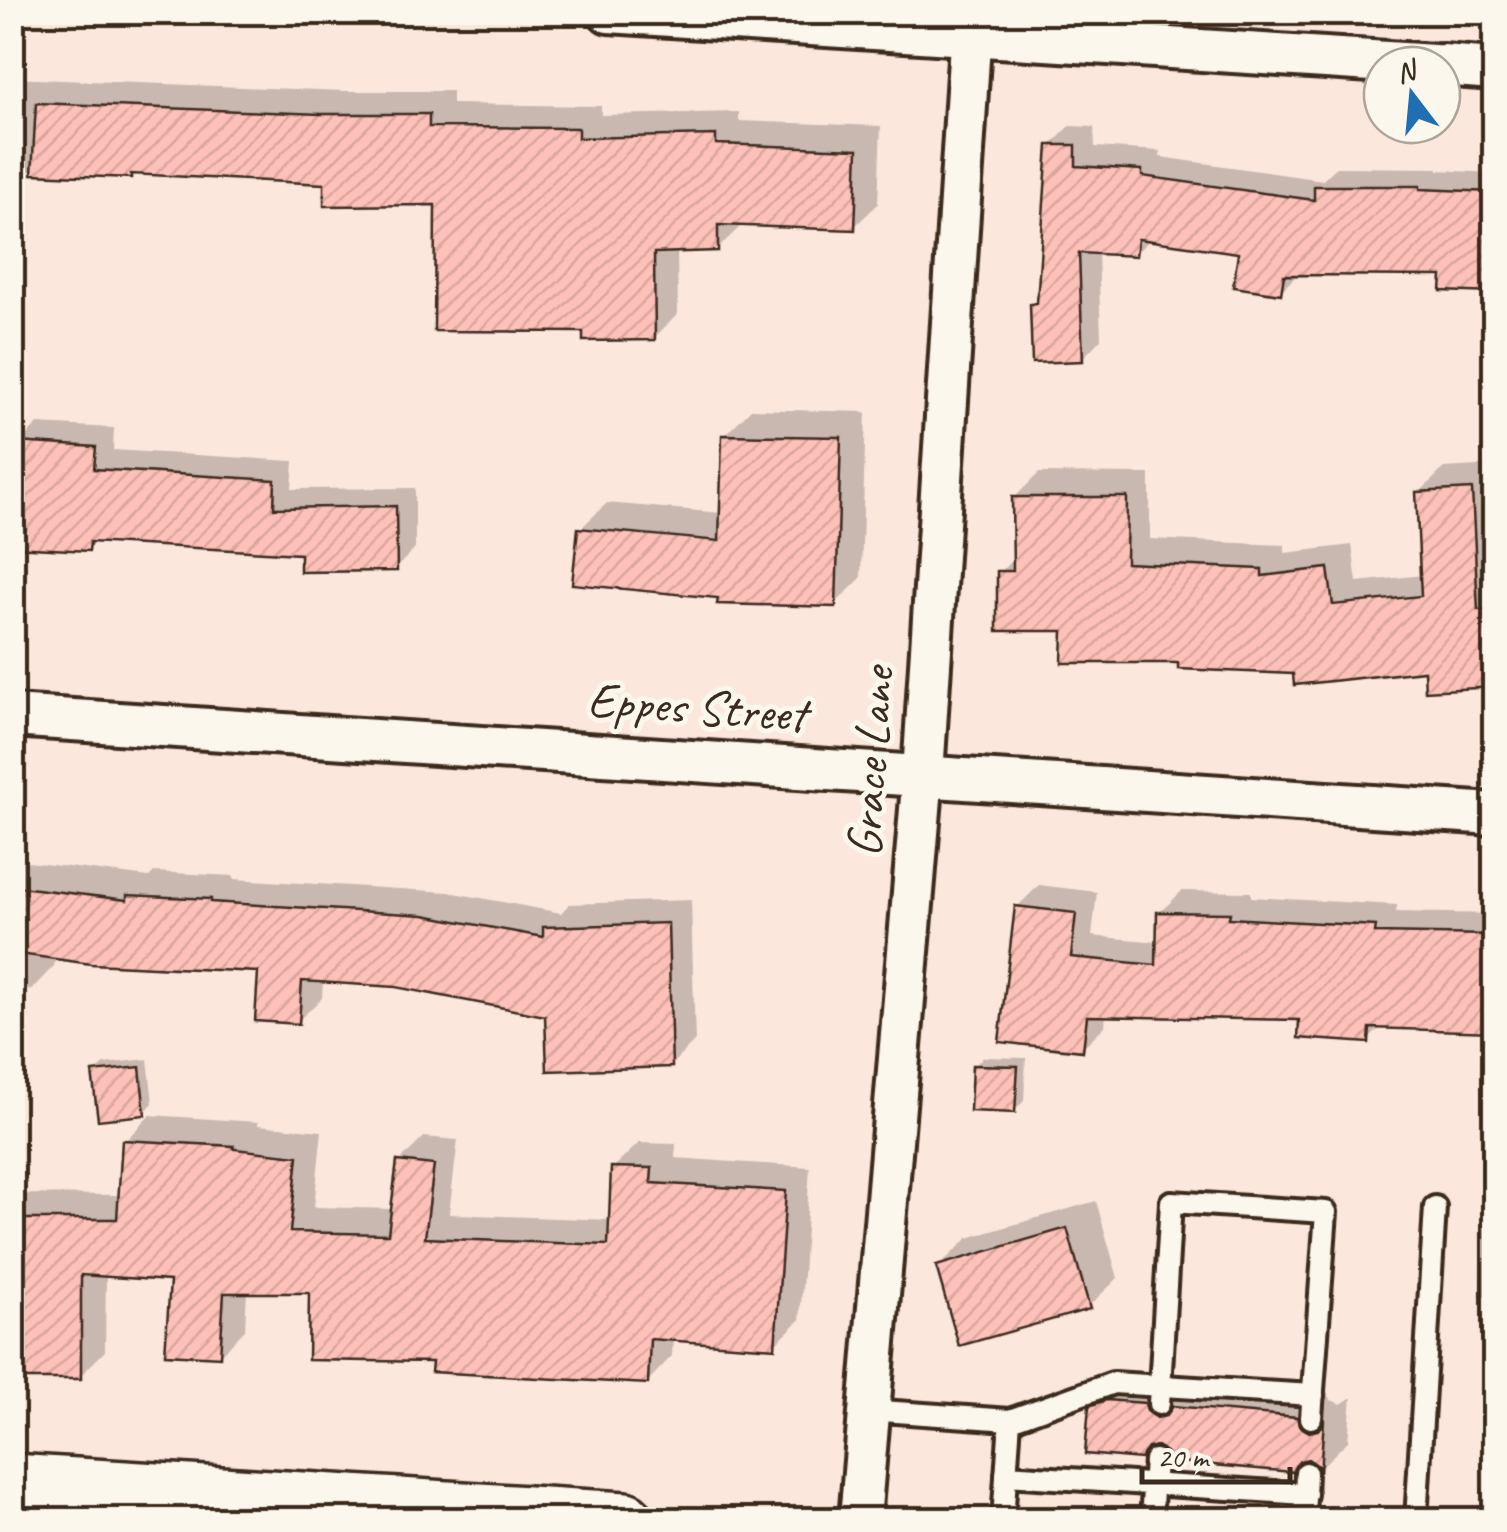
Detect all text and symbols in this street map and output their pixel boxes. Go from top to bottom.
north arrow [1362,45,1462,145]
text: N [1392,51,1423,91]
street label: Grace Lane [832,661,908,859]
street label: Eppes Street [586,668,815,746]
scale bar [1142,1422,1290,1484]
text: 20 m [1157,1438,1210,1476]

